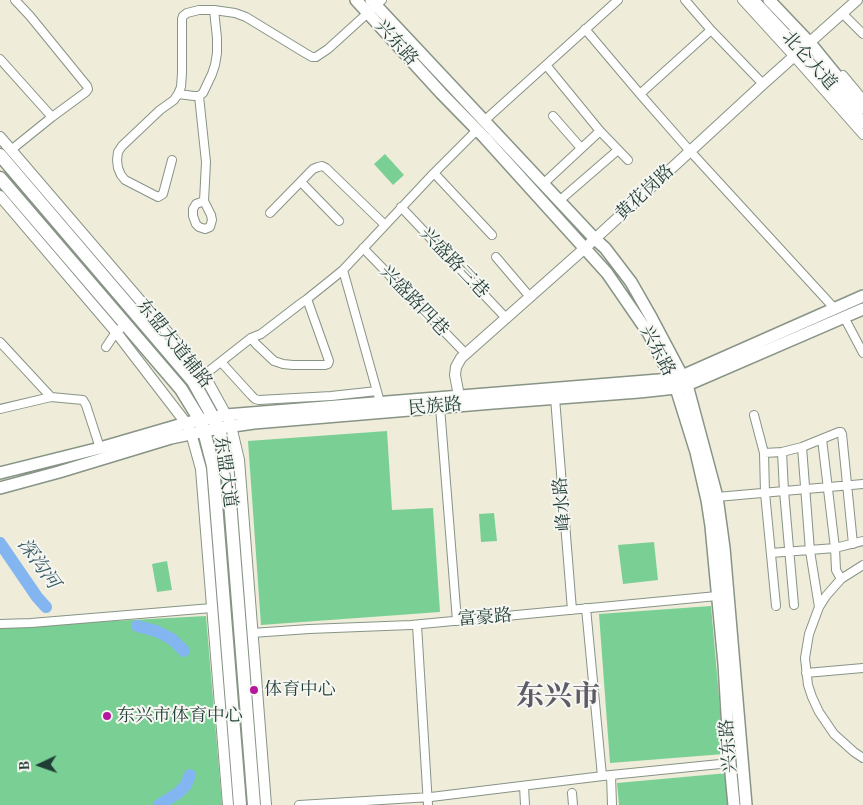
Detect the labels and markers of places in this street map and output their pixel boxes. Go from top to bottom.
place label: 体育中心 [264,679,336,701]
marker: 体育中心 [248,684,260,696]
place label: 东兴市体育中心 [117,705,243,727]
marker: 东兴市体育中心 [101,710,113,722]

